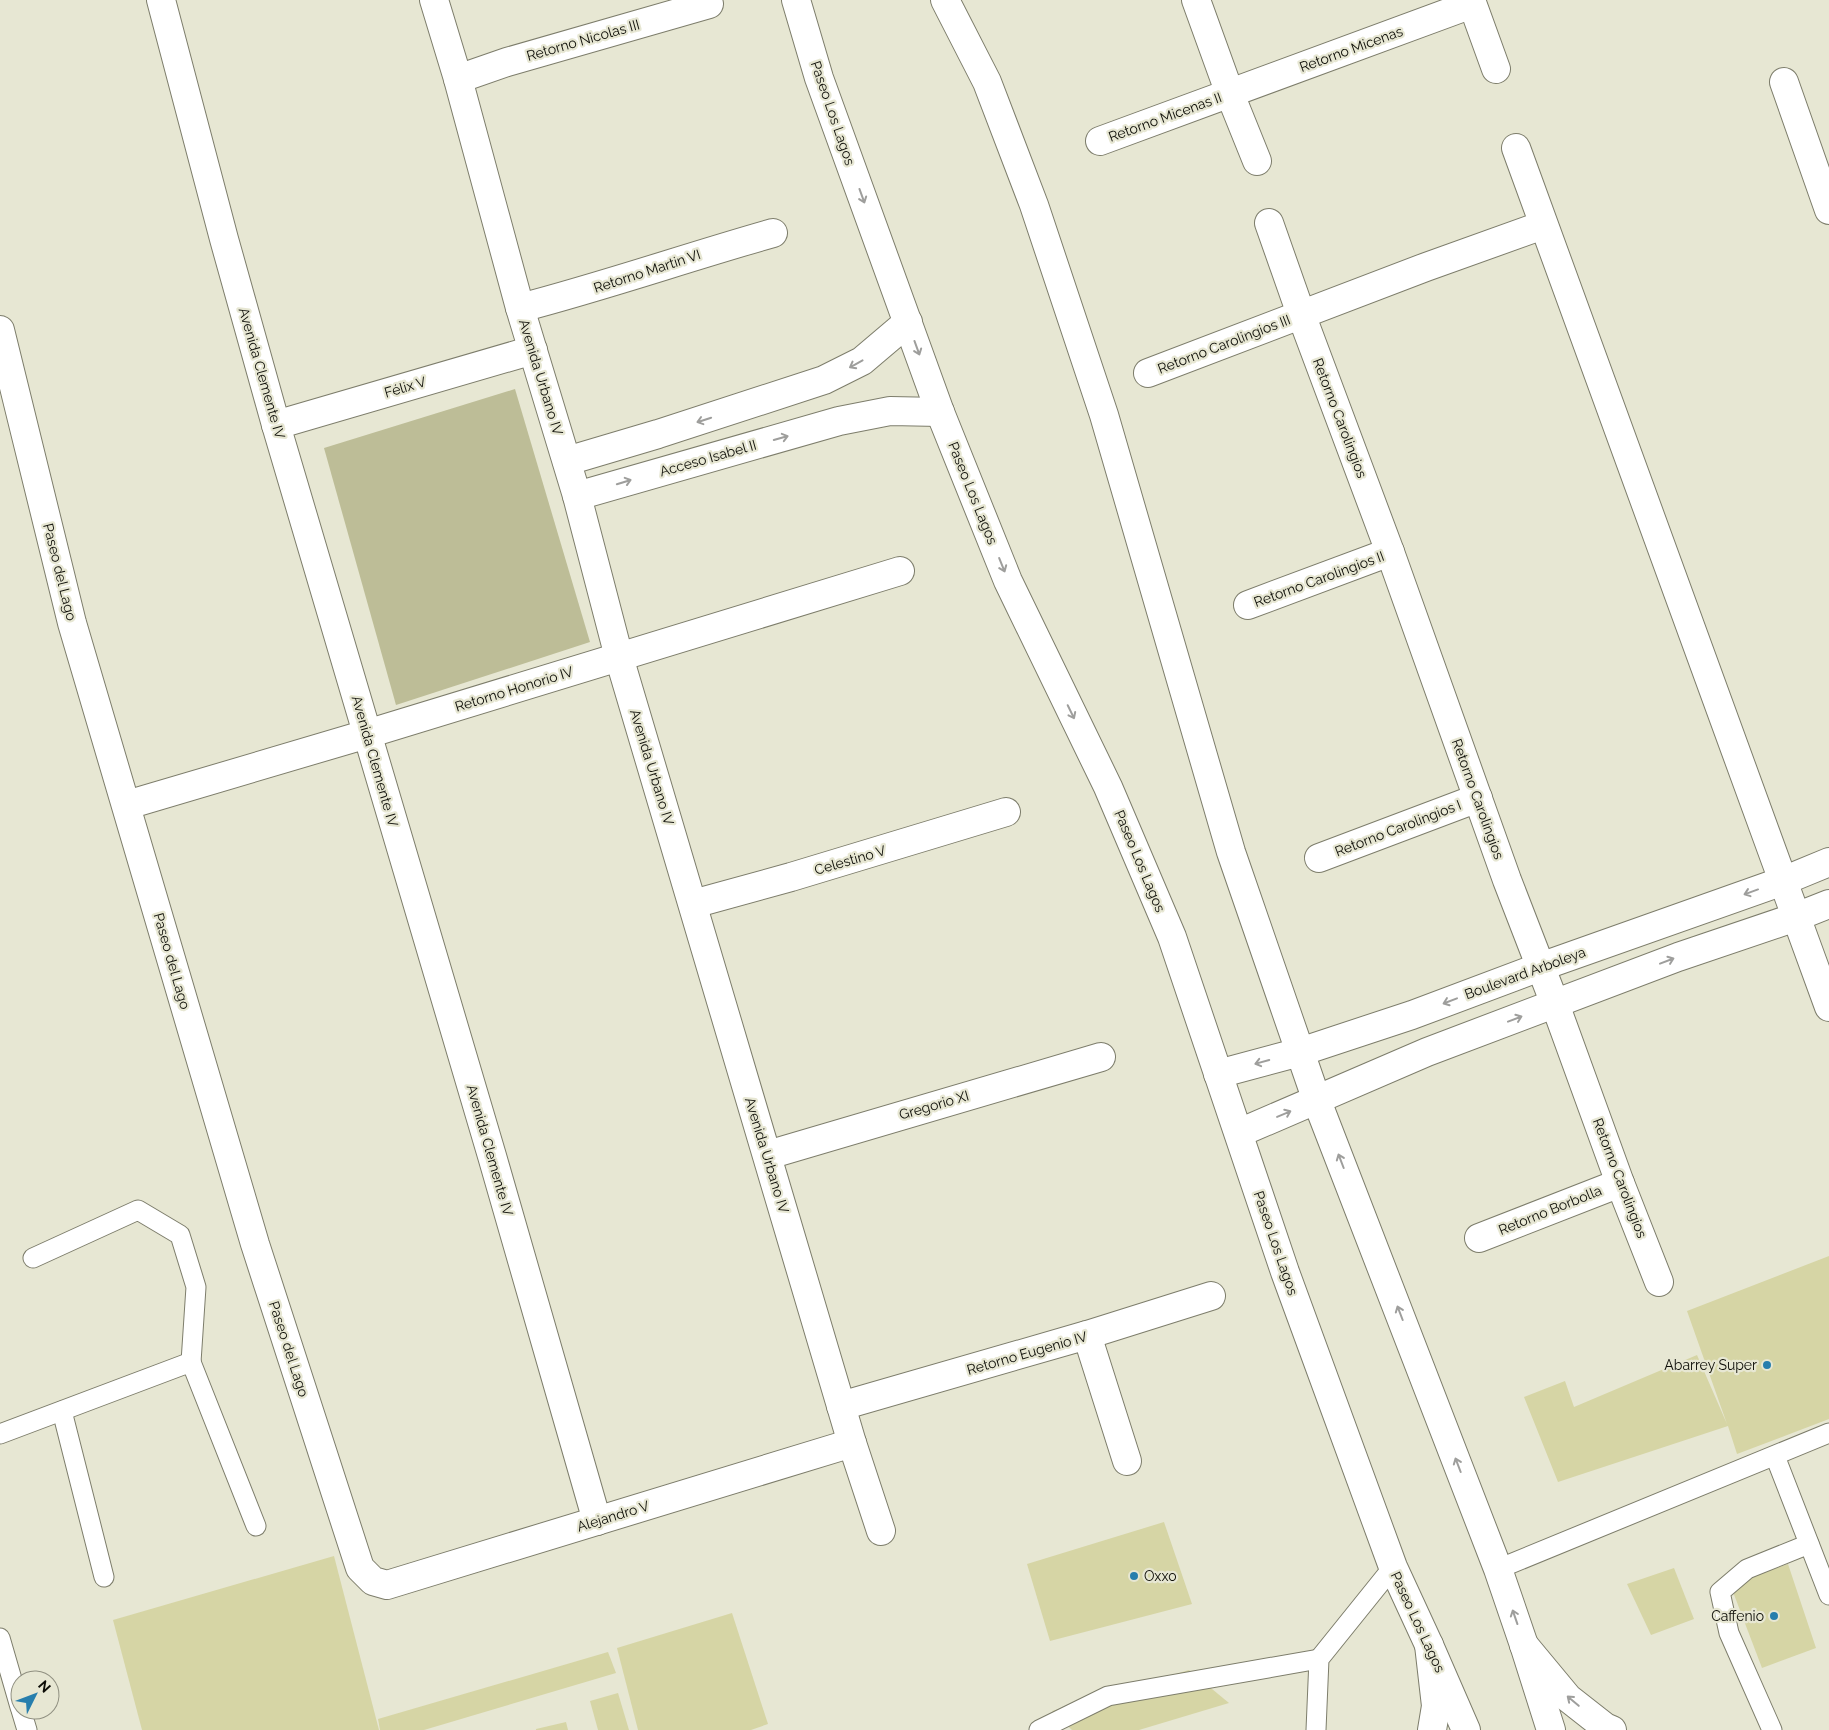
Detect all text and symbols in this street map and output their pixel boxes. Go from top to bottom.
street label: Retorno Nicolas III [525,16,641,64]
street label: Retorno Micenas [1297,23,1405,75]
street label: Paseo Los Lagos [808,59,858,168]
street label: Retorno Micenas II [1106,89,1224,145]
one-way arrow [858,187,867,203]
street label: Retorno Martin VI [591,246,703,296]
street label: Avenida Clemente IV [236,306,289,441]
street label: Retorno Carolingios III [1155,311,1293,377]
street label: Avenida Urbano IV [516,317,566,437]
one-way arrow [913,340,922,355]
street label: Retorno Carolingios [1310,356,1370,480]
one-way arrow [850,359,864,369]
street label: Félix V [382,373,428,401]
one-way arrow [697,415,713,425]
one-way arrow [772,433,788,442]
street label: Acceso Isabel II [658,437,758,479]
street label: Paseo Los Lagos [945,439,1001,547]
one-way arrow [616,477,632,487]
street label: Paseo del Lago [40,522,80,622]
street label: Retorno Carolingios II [1252,548,1386,610]
one-way arrow [997,557,1007,572]
street label: Retorno Honorio IV [453,663,576,715]
street label: Avenida Clemente IV [349,694,402,829]
one-way arrow [1067,704,1077,719]
street label: Avenida Urbano IV [627,707,677,827]
street label: Retorno Carolingios [1449,737,1507,862]
street label: Retorno Carolingios I [1333,797,1463,859]
street label: Paseo Los Lagos [1111,808,1169,915]
street label: Celestino V [812,842,888,878]
one-way arrow [1744,888,1759,897]
street label: Paseo del Lago [151,911,193,1011]
street label: Boulevard Arboleya [1462,944,1588,1002]
one-way arrow [1659,956,1674,965]
one-way arrow [1443,996,1458,1006]
one-way arrow [1507,1014,1522,1023]
one-way arrow [1255,1058,1271,1068]
street label: Avenida Clemente IV [464,1083,517,1218]
street label: Gregorio XI [897,1087,971,1123]
street label: Avenida Urbano IV [742,1095,792,1215]
one-way arrow [1276,1109,1291,1119]
street label: Retorno Carolingios [1590,1116,1650,1240]
one-way arrow [1336,1154,1345,1170]
street label: Retorno Borbolla [1496,1182,1604,1238]
street label: Paseo Los Lagos [1251,1189,1301,1298]
street label: Paseo del Lago [266,1299,312,1399]
one-way arrow [1395,1306,1404,1321]
street label: Retorno Eugenio IV [965,1328,1090,1378]
place label: Abarrey Super [1664,1357,1757,1373]
marker: Abarrey Super [1761,1359,1773,1371]
one-way arrow [1453,1457,1462,1473]
street label: Alejandro V [575,1497,652,1535]
place label: Oxxo [1144,1568,1177,1584]
street label: Paseo Los Lagos [1388,1569,1448,1675]
marker: Oxxo [1128,1570,1140,1582]
place label: Caffenio [1711,1608,1764,1624]
one-way arrow [1510,1610,1519,1625]
marker: Caffenio [1768,1610,1780,1622]
north arrow [10,1670,60,1720]
text: N [35,1677,54,1696]
one-way arrow [1566,1696,1579,1707]

